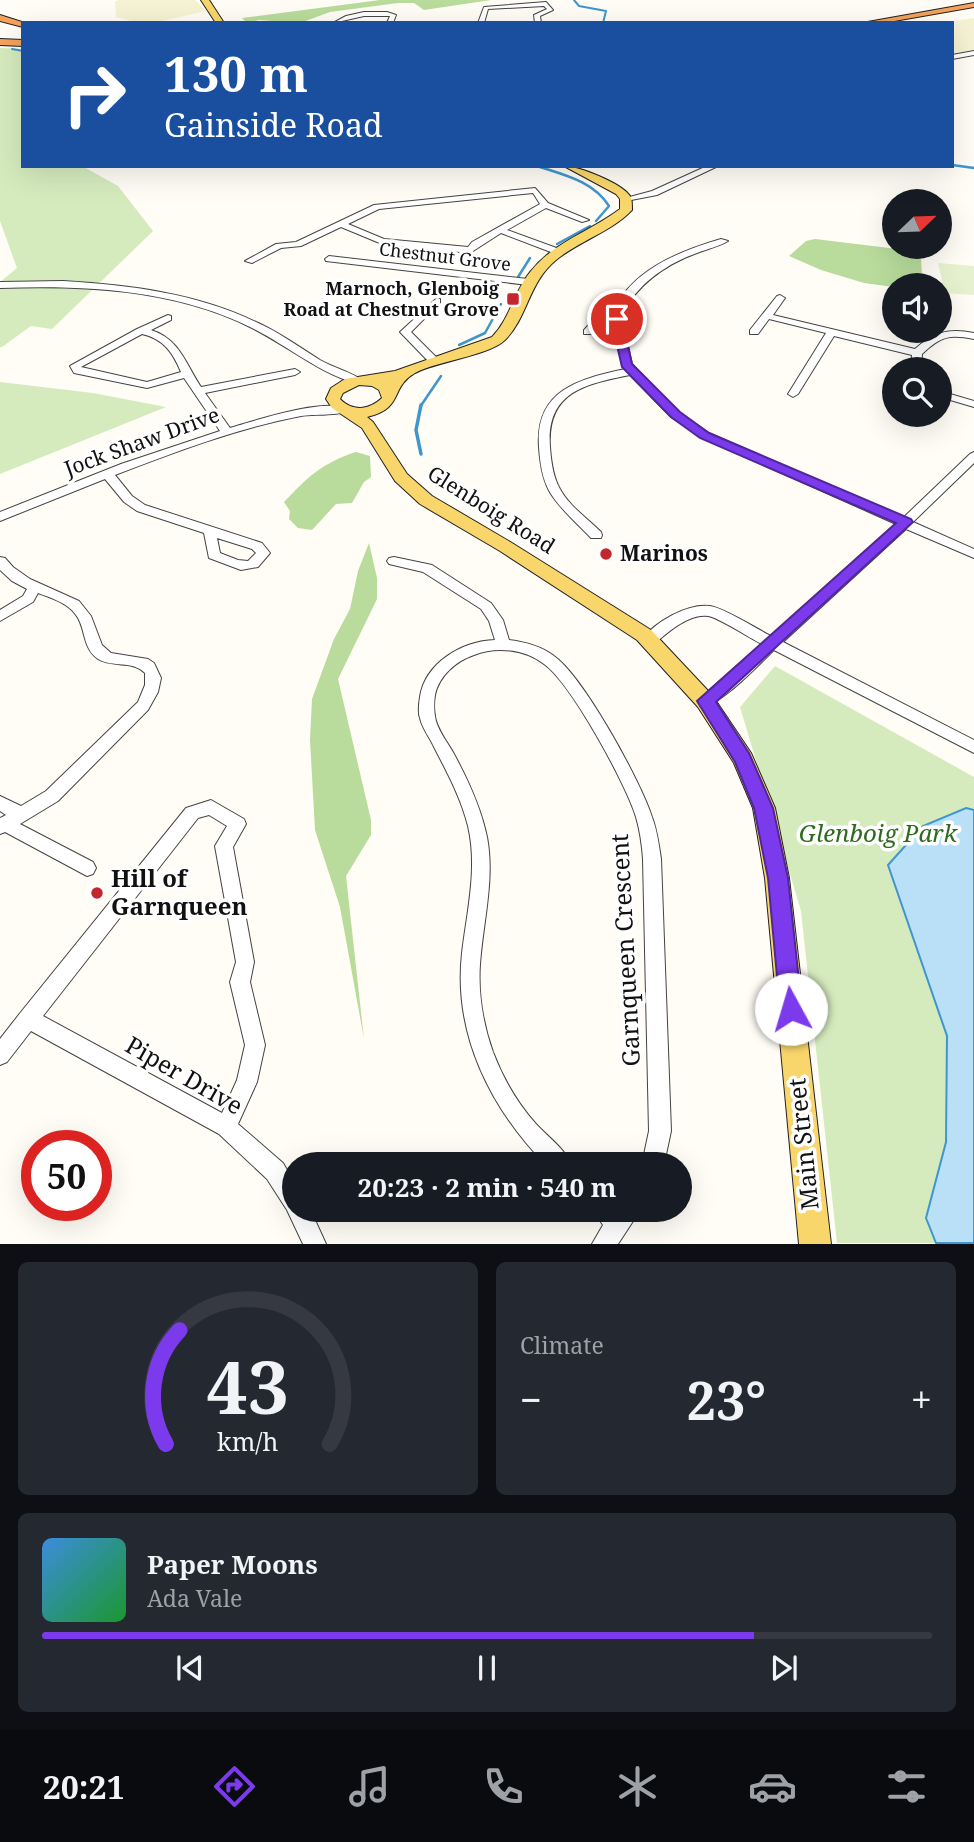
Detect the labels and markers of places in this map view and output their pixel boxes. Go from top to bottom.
place label: Marnoch, Glenboig Road at Chestnut Grove [283,276,500,321]
pin [587,289,647,349]
marker: Marnoch, Glenboig Road at Chestnut Grove [505,291,521,307]
place label: Marinos [620,539,708,567]
marker: Marinos [598,546,614,562]
place label: Hill of Garnqueen [111,861,247,922]
marker: Hill of Garnqueen [89,885,105,901]

